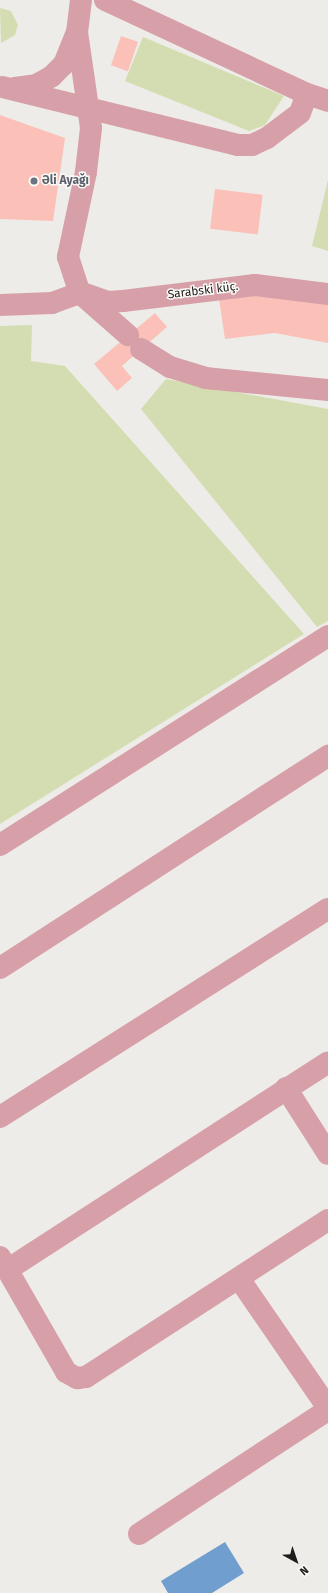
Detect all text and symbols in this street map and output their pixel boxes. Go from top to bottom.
place label: Əli Ayağı [42,174,89,188]
marker: Əli Ayağı [29,176,39,186]
street label: Sarabski küç. [167,280,239,302]
north arrow [276,1541,316,1581]
text: N [297,1563,311,1578]

